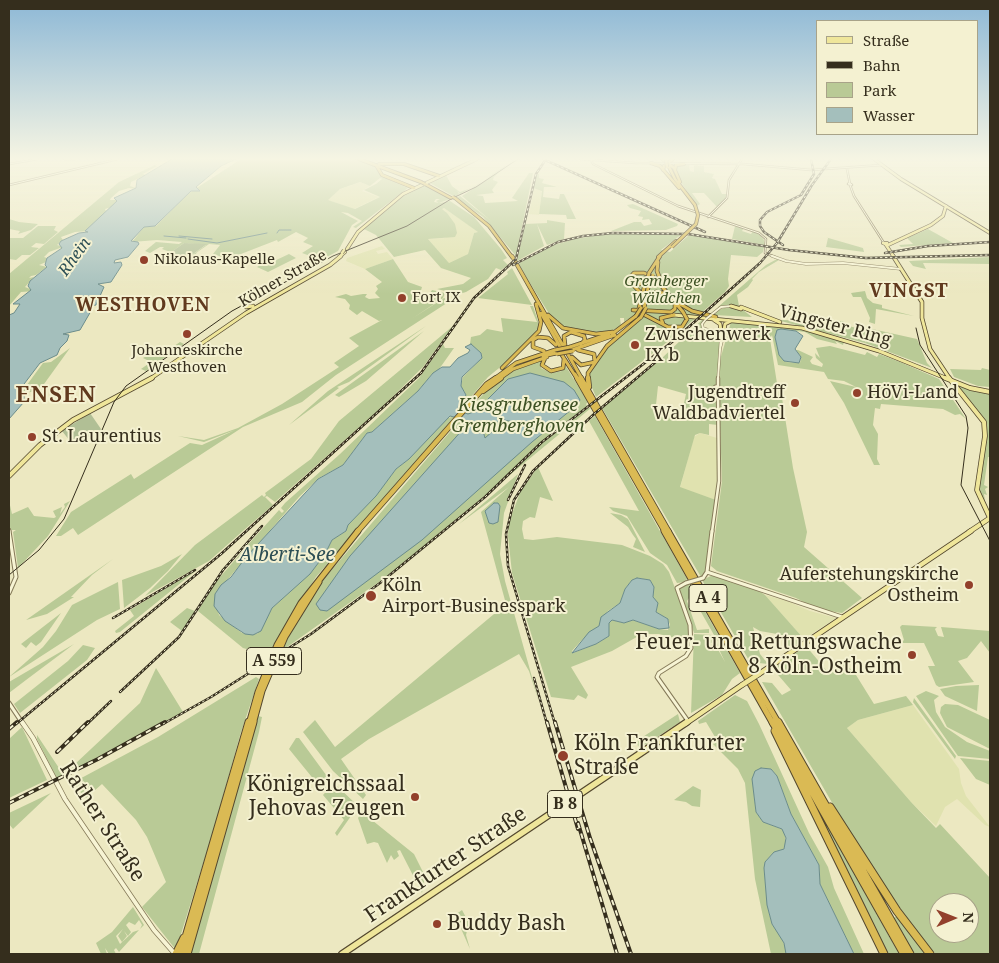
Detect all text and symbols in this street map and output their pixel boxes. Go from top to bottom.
legend [816,20,979,135]
text: Straße [863,30,909,50]
text: Bahn [863,55,900,75]
text: Park [863,80,896,100]
text: Wasser [863,105,915,125]
water label: Rhein [55,234,95,280]
street label: Kölner Straße [236,247,330,311]
place label: Nikolaus-Kapelle [154,251,275,269]
marker: Nikolaus-Kapelle [138,254,150,266]
park label: Gremberger Wäldchen [624,273,708,308]
district label: VINGST [868,281,950,303]
place label: Fort IX [412,289,461,307]
marker: Fort IX [396,292,408,304]
district label: WESTHOVEN [74,295,212,317]
street label: Vingster Ring [777,301,893,351]
place label: Zwischenwerk IX b [645,324,771,366]
marker: Johanneskirche Westhoven [181,328,193,340]
marker: Zwischenwerk IX b [629,339,641,351]
place label: Johanneskirche Westhoven [131,342,243,377]
place label: Jugendtreff Waldbadviertel [653,382,785,424]
place label: HöVi-Land [867,382,958,404]
district label: ENSEN [15,383,97,409]
marker: HöVi-Land [851,387,863,399]
park label: Kiesgrubensee Gremberghoven [451,395,585,438]
marker: Jugendtreff Waldbadviertel [789,397,801,409]
place label: St. Laurentius [42,426,161,448]
marker: St. Laurentius [26,431,38,443]
water label: Alberti-See [239,545,335,567]
place label: Auferstehungskirche Ostheim [779,564,959,606]
place label: Köln Airport-Businesspark [382,575,566,618]
marker: Auferstehungskirche Ostheim [963,579,975,591]
road number: A 4 [689,584,727,612]
marker: Köln Airport-Businesspark [364,589,378,603]
place label: Feuer- und Rettungswache 8 Köln-Ostheim [635,630,902,680]
road number: A 559 [246,648,302,674]
marker: Feuer- und Rettungswache 8 Köln-Ostheim [906,649,918,661]
place label: Köln Frankfurter Straße [574,731,745,781]
marker: Köln Frankfurter Straße [556,749,570,763]
street label: Rather Straße [54,757,150,887]
place label: Königreichssaal Jehovas Zeugen [246,772,405,822]
marker: Königreichssaal Jehovas Zeugen [409,791,421,803]
road number: B 8 [548,791,582,818]
street label: Frankfurter Straße [360,802,532,928]
north arrow [929,893,979,943]
place label: Buddy Bash [447,911,566,937]
text: N [959,912,978,923]
marker: Buddy Bash [431,918,443,930]

